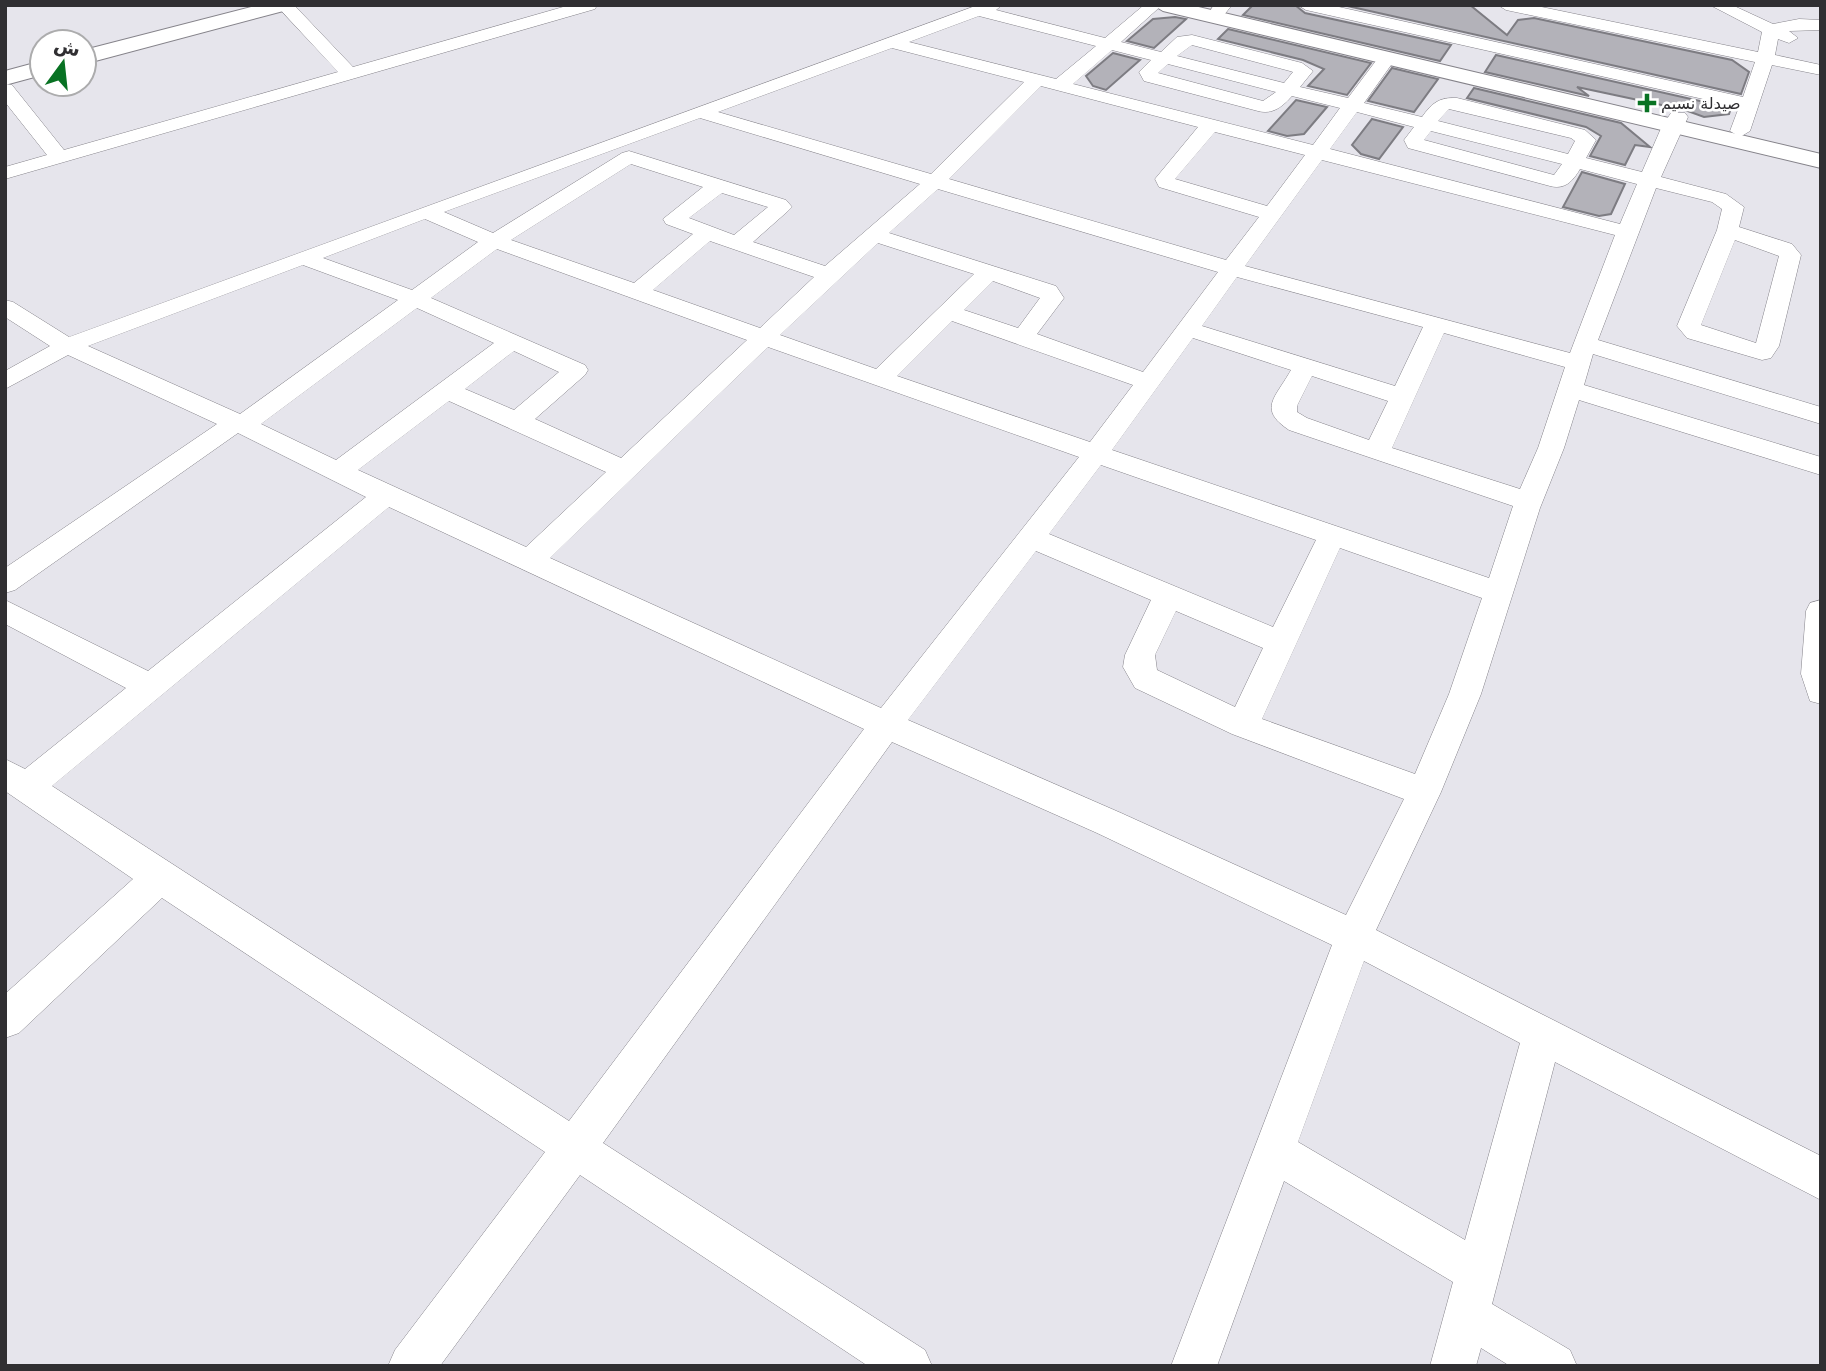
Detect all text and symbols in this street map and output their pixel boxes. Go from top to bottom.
north arrow [28,28,98,98]
text: ش [52,33,83,62]
place label: صيدلة نسيم [1661,94,1741,113]
marker: صيدلة نسيم [1639,95,1655,111]

